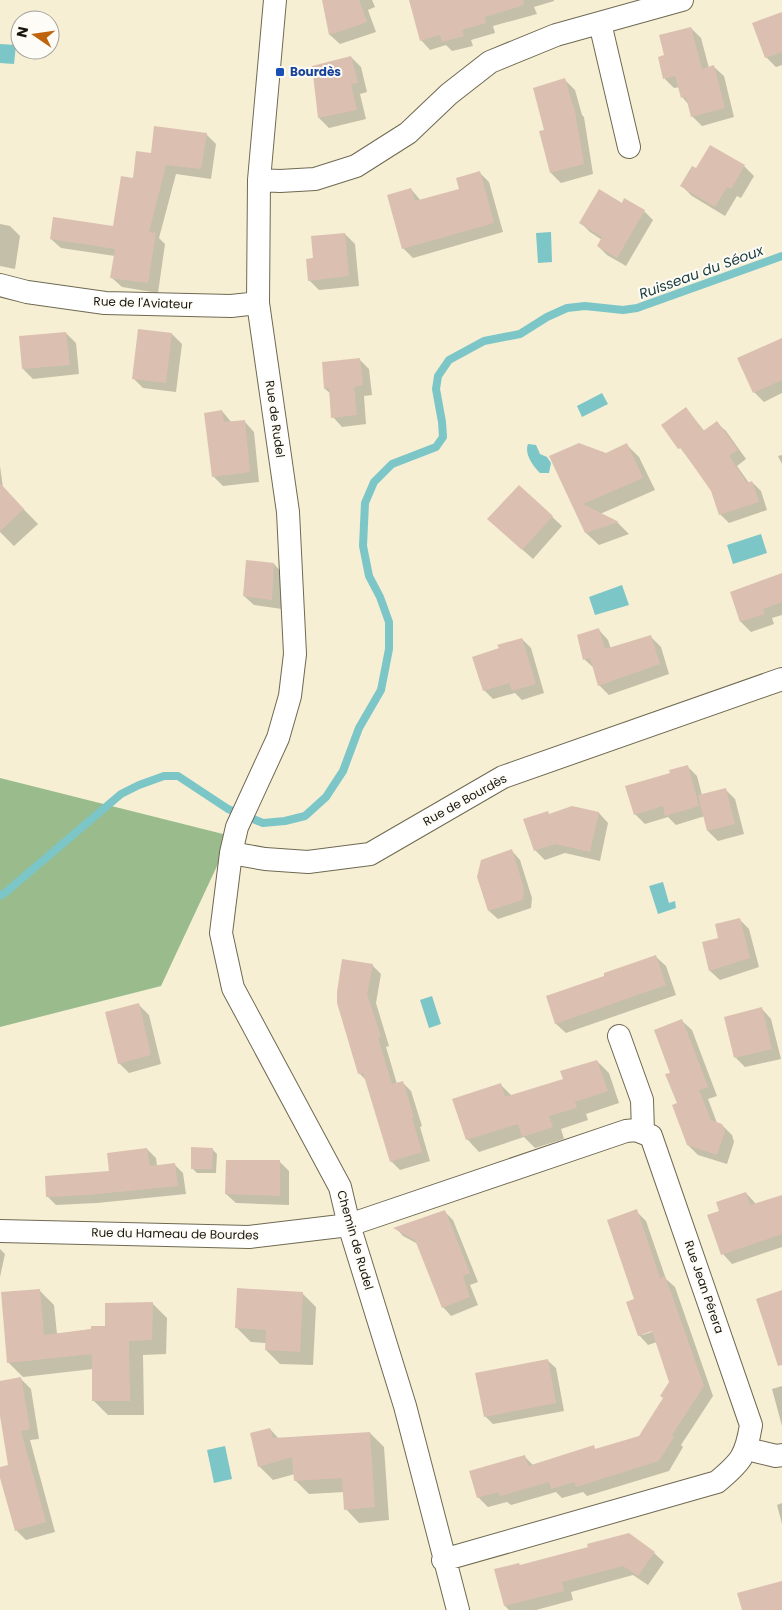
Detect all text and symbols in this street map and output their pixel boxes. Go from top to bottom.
north arrow [10,10,60,60]
text: N [11,25,33,39]
place label: Bourdès [290,63,341,80]
marker: Bourdès [274,66,286,78]
water label: Ruisseau du Séoux [636,240,767,304]
street label: Rue de l'Aviateur [93,292,193,313]
street label: Rue de Rudel [262,379,289,459]
street label: Rue de Bourdès [420,769,510,830]
street label: Chemin de Rudel [333,1188,378,1292]
street label: Rue du Hameau de Bourdes [91,1224,259,1243]
street label: Rue Jean Pérera [681,1238,728,1336]

